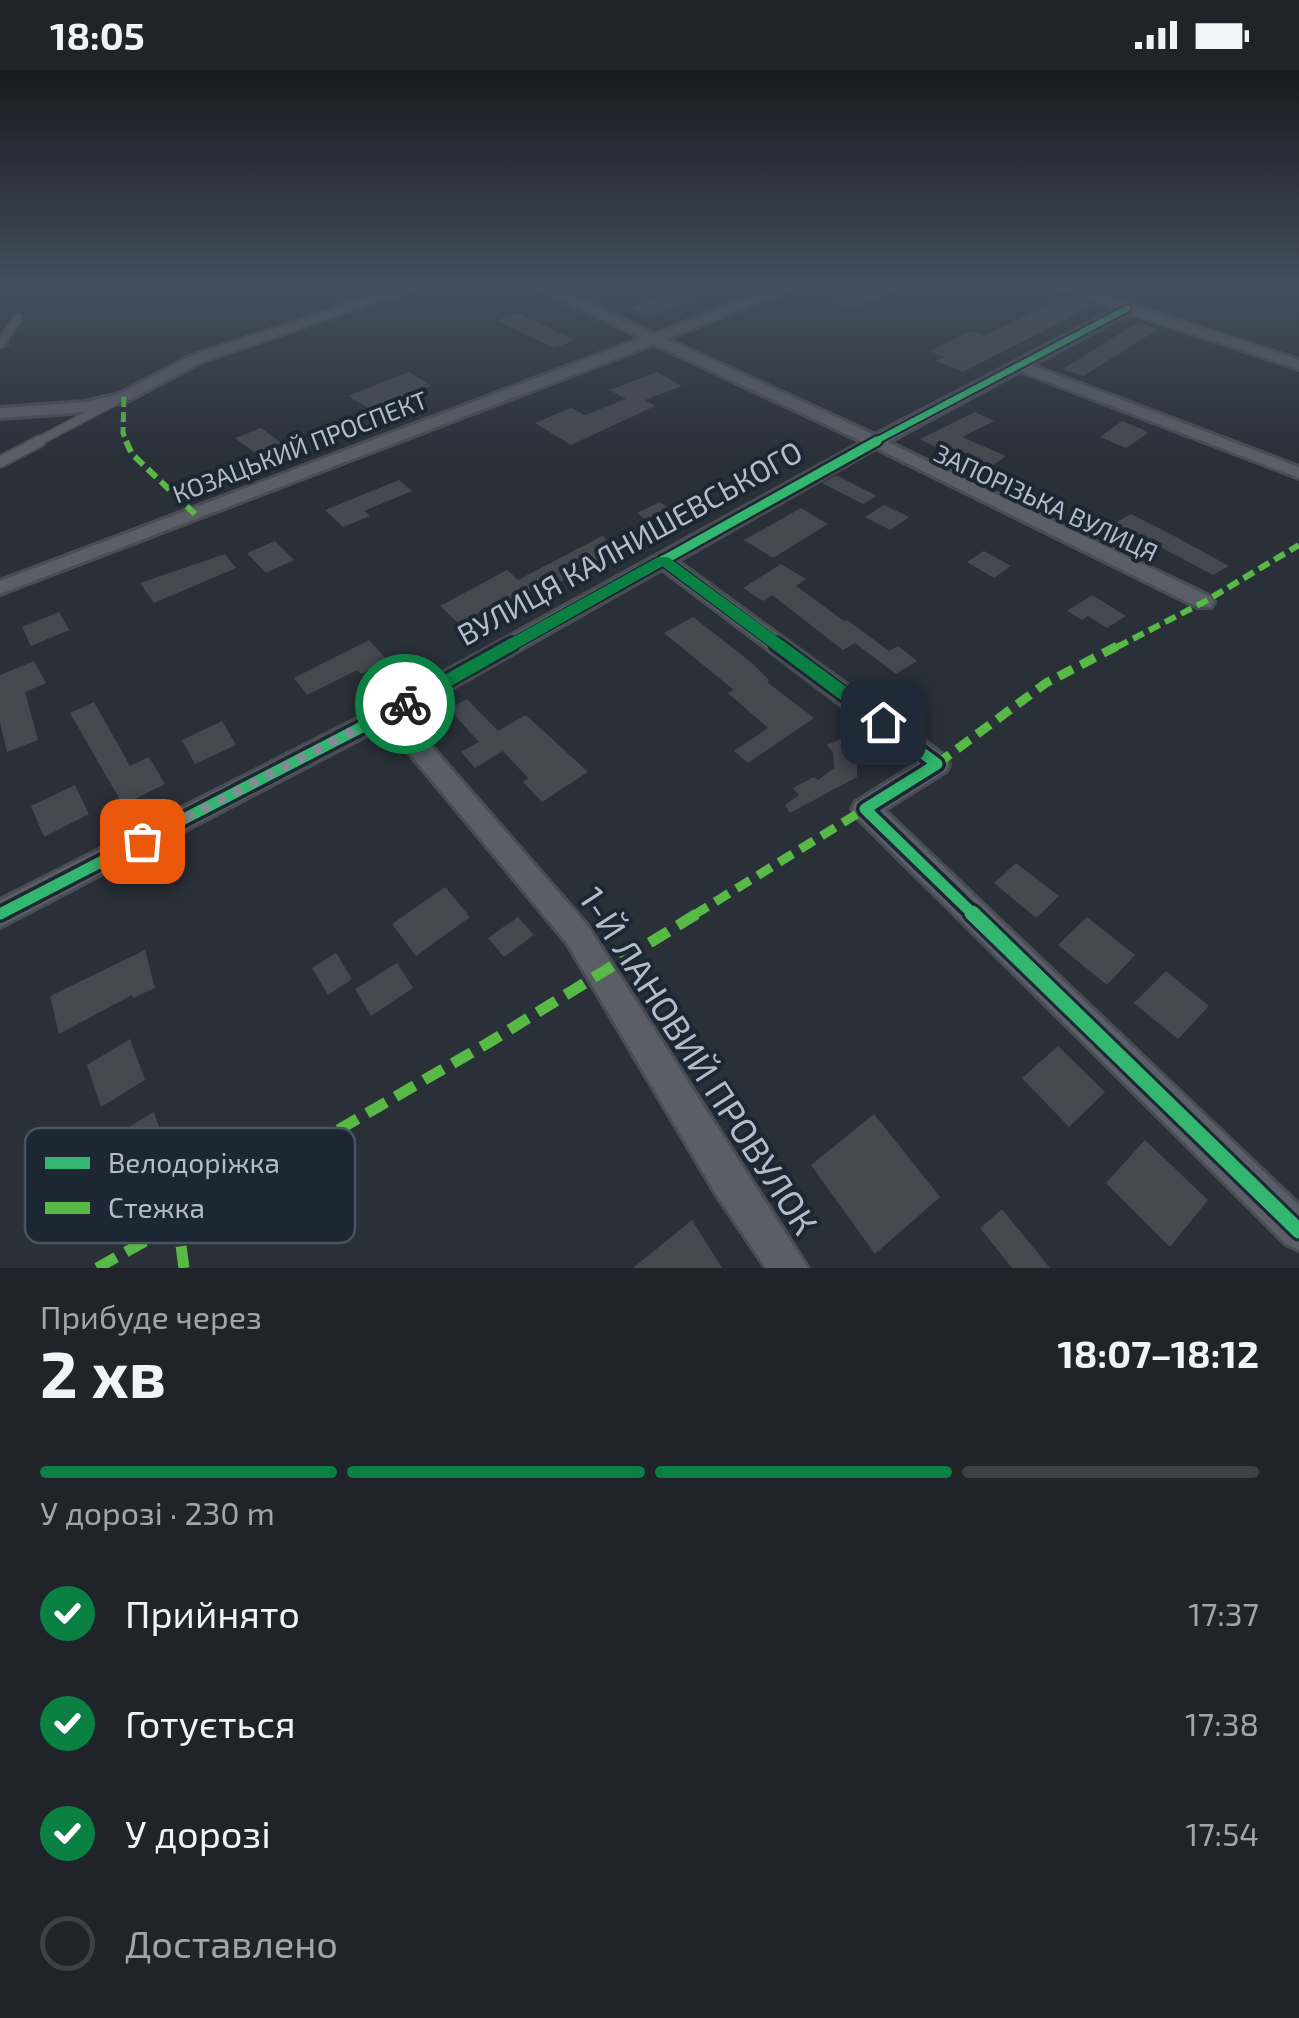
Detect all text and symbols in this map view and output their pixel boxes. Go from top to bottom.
text: 18:05 [50,12,145,58]
street label: КОЗАЦЬКИЙ ПРОСПЕКТ [168,384,431,509]
street label: ВУЛИЦЯ КАЛНИШЕВСЬКОГО [450,432,808,652]
street label: ЗАПОРІЗЬКА ВУЛИЦЯ [930,437,1163,567]
courier [355,654,455,754]
icon: bike [378,677,433,732]
pin [841,680,926,765]
icon: home [856,695,911,750]
pin [100,799,185,884]
icon: bag [115,814,170,869]
street label: 1-Й ЛАНОВИЙ ПРОВУЛОК [572,879,828,1241]
legend [25,1128,355,1243]
text: Велодоріжка [108,1145,280,1179]
text: Стежка [108,1190,205,1224]
text: Прибуде через [40,1297,262,1335]
text: 18:07–18:12 [1057,1330,1259,1376]
text: 2 хв [40,1333,166,1411]
text: У дорозі · 230 m [40,1493,275,1531]
icon: check [40,1586,95,1641]
text: Прийнято [125,1590,300,1636]
text: 17:37 [1188,1594,1259,1632]
icon: check [40,1696,95,1751]
text: Готується [125,1700,296,1746]
text: 17:38 [1185,1704,1259,1742]
icon: check [40,1806,95,1861]
text: У дорозі [125,1810,271,1856]
text: 17:54 [1185,1814,1259,1852]
text: Доставлено [125,1920,338,1966]

